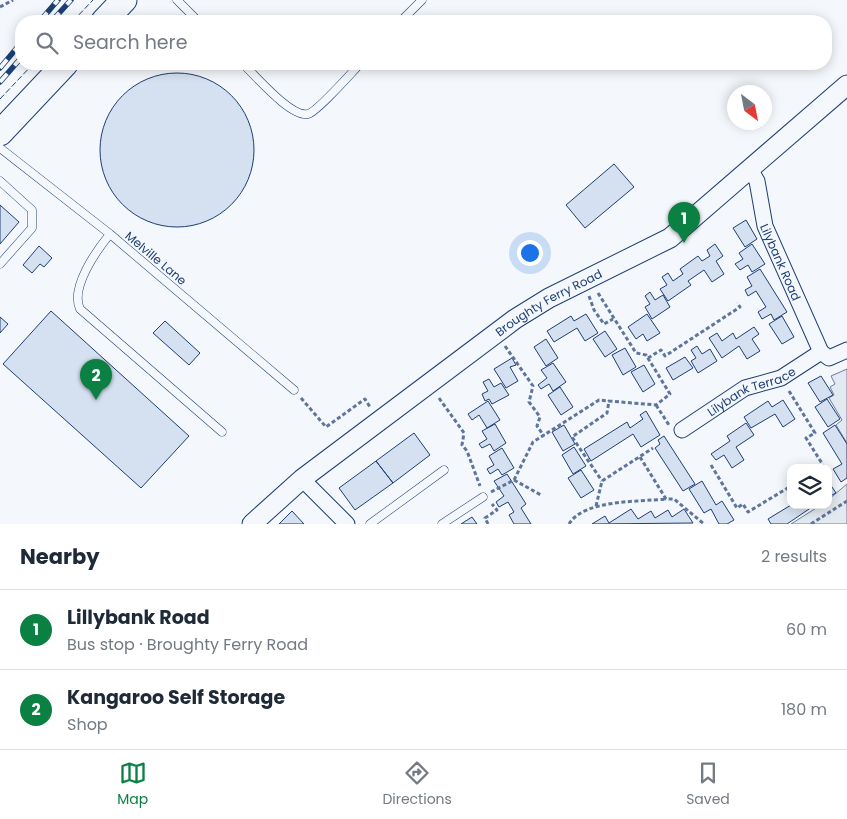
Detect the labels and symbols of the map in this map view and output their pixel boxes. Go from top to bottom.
north arrow [727,85,772,130]
pin: 1 [668,202,700,243]
street label: Lilybank Road [756,221,806,303]
street label: Melville Lane [122,227,190,289]
your location [517,240,543,266]
street label: Broughty Ferry Road [491,265,605,340]
pin: 2 [80,359,112,400]
street label: Lilybank Terrace [703,362,799,420]

